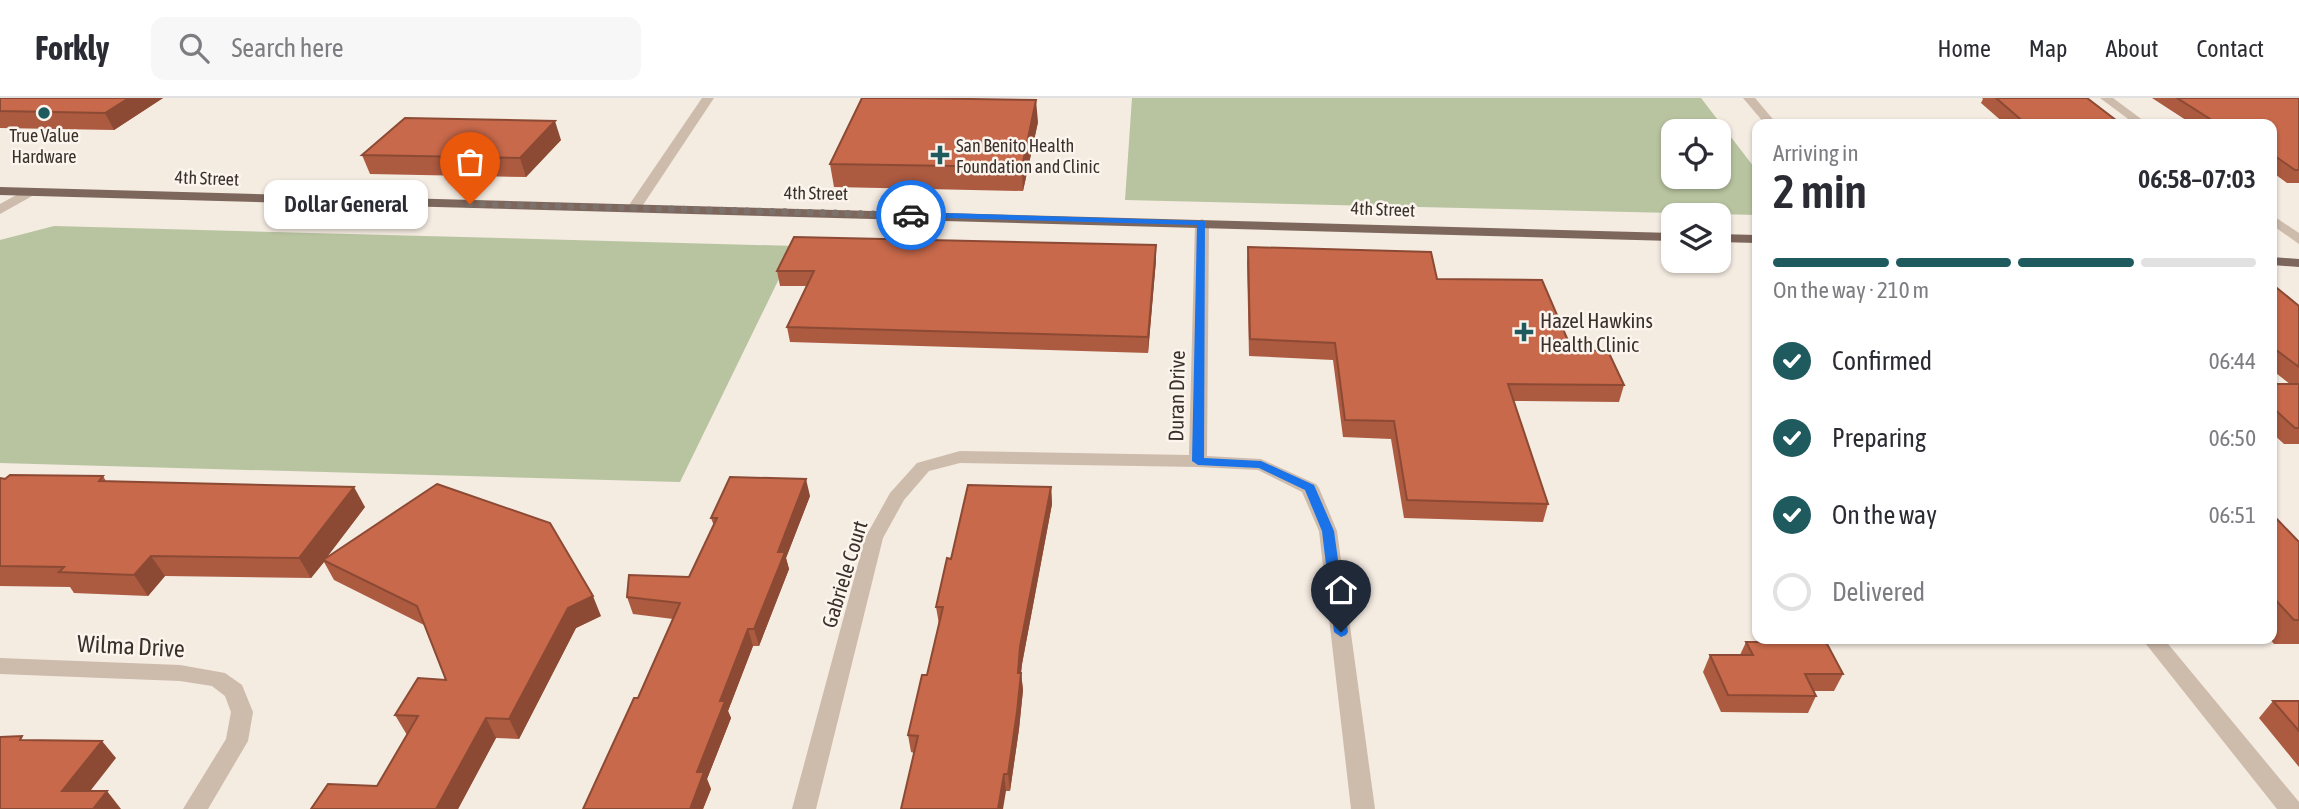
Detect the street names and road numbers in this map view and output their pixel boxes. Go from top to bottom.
street label: 4th Street [174,166,240,190]
street label: 4th Street [784,182,848,204]
street label: 4th Street [1350,197,1416,221]
street label: Duran Drive [1163,350,1189,442]
street label: Gabriele Court [816,518,872,630]
street label: Wilma Drive [77,630,185,662]

